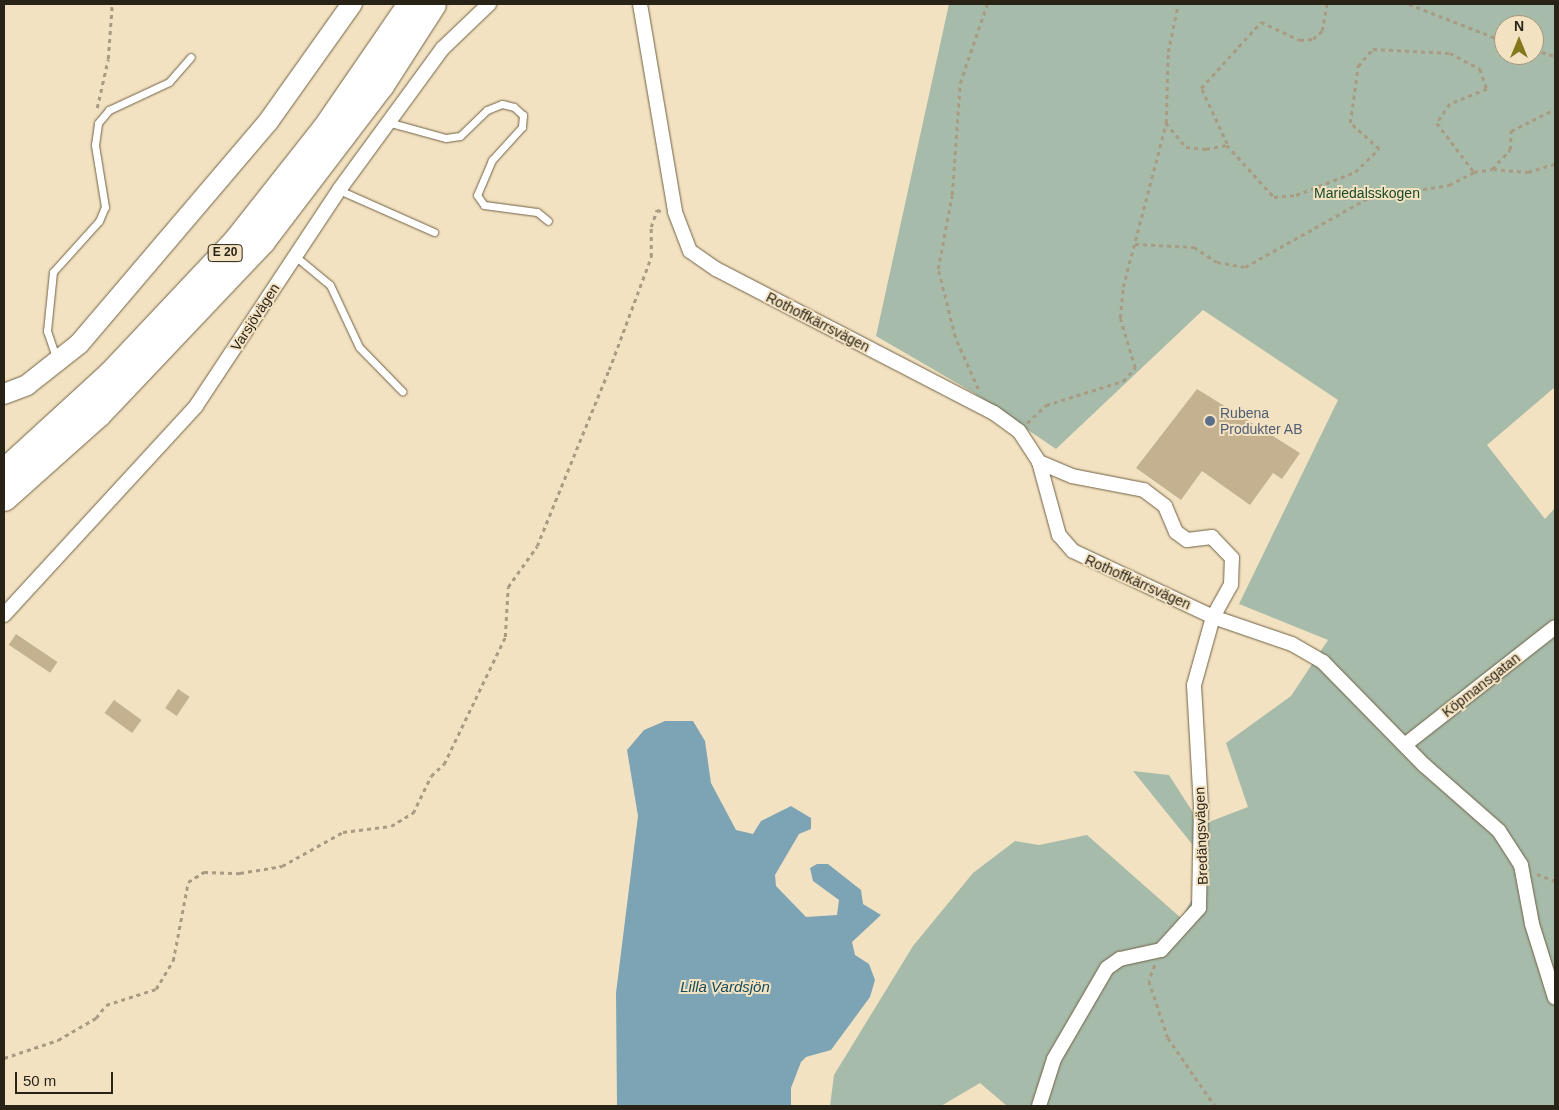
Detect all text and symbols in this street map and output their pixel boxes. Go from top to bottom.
north arrow [1494,15,1544,65]
text: N [1514,18,1524,34]
park label: Mariedalsskogen [1314,185,1420,201]
road number: E 20 [208,244,242,262]
street label: Varsjövägen [227,280,283,354]
street label: Rothoffkärrsvägen [763,289,873,355]
place label: Rubena Produkter AB [1220,405,1303,438]
marker: Rubena Produkter AB [1204,415,1216,427]
street label: Rothoffkärrsvägen [1082,551,1194,613]
street label: Köpmansgatan [1439,649,1523,721]
street label: Bredängsvägen [1191,787,1211,885]
water label: Lilla Vardsjön [680,978,770,996]
scale bar [18,1062,115,1094]
text: 50 m [23,1072,56,1089]

